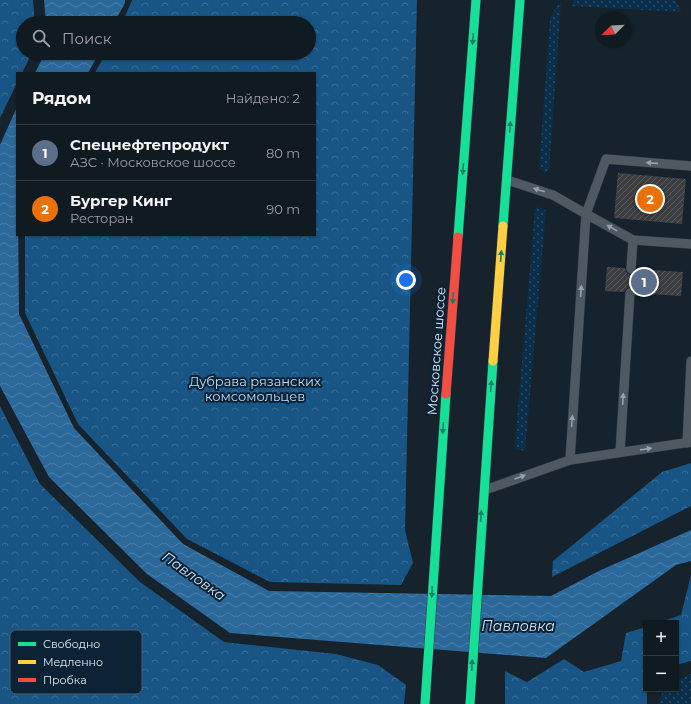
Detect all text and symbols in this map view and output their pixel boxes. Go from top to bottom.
north arrow [595,12,631,48]
search box [16,16,316,60]
icon: search [30,27,52,49]
text: Поиск [62,29,111,48]
one-way arrow [469,33,476,45]
text: Рядом [32,88,91,108]
text: Найдено: 2 [226,90,300,106]
one-way arrow [507,121,514,133]
text: Спецнефтепродукт [70,135,229,154]
text: 1 [42,145,48,161]
text: 80 m [266,145,300,161]
text: АЗС · Московское шоссе [70,154,236,170]
one-way arrow [646,159,658,166]
one-way arrow [459,163,466,175]
pin: 2 [637,184,663,214]
one-way arrow [533,187,545,193]
text: Бургер Кинг [70,191,172,210]
text: 2 [41,201,49,217]
text: 90 m [266,201,300,217]
text: Ресторан [70,210,134,226]
one-way arrow [606,225,617,232]
one-way arrow [497,250,504,262]
pin: 1 [631,267,657,297]
your location [396,270,416,290]
one-way arrow [577,285,584,297]
street label: Московское шоссе [424,286,448,416]
one-way arrow [450,292,457,304]
park label: Дубрава рязанских комсомольцев [189,373,321,404]
one-way arrow [488,380,495,392]
one-way arrow [620,393,627,405]
one-way arrow [569,415,576,427]
one-way arrow [440,422,447,434]
one-way arrow [640,446,652,452]
one-way arrow [514,474,526,480]
one-way arrow [478,510,485,522]
water label: Павловка [159,548,229,604]
one-way arrow [428,586,435,598]
water label: Павловка [481,617,555,635]
map controls [643,620,679,692]
button: + [643,620,679,656]
legend [10,630,142,694]
text: Свободно [43,637,100,651]
text: Медленно [43,655,103,669]
button: − [643,656,679,692]
one-way arrow [469,659,476,671]
text: Пробка [43,673,87,687]

